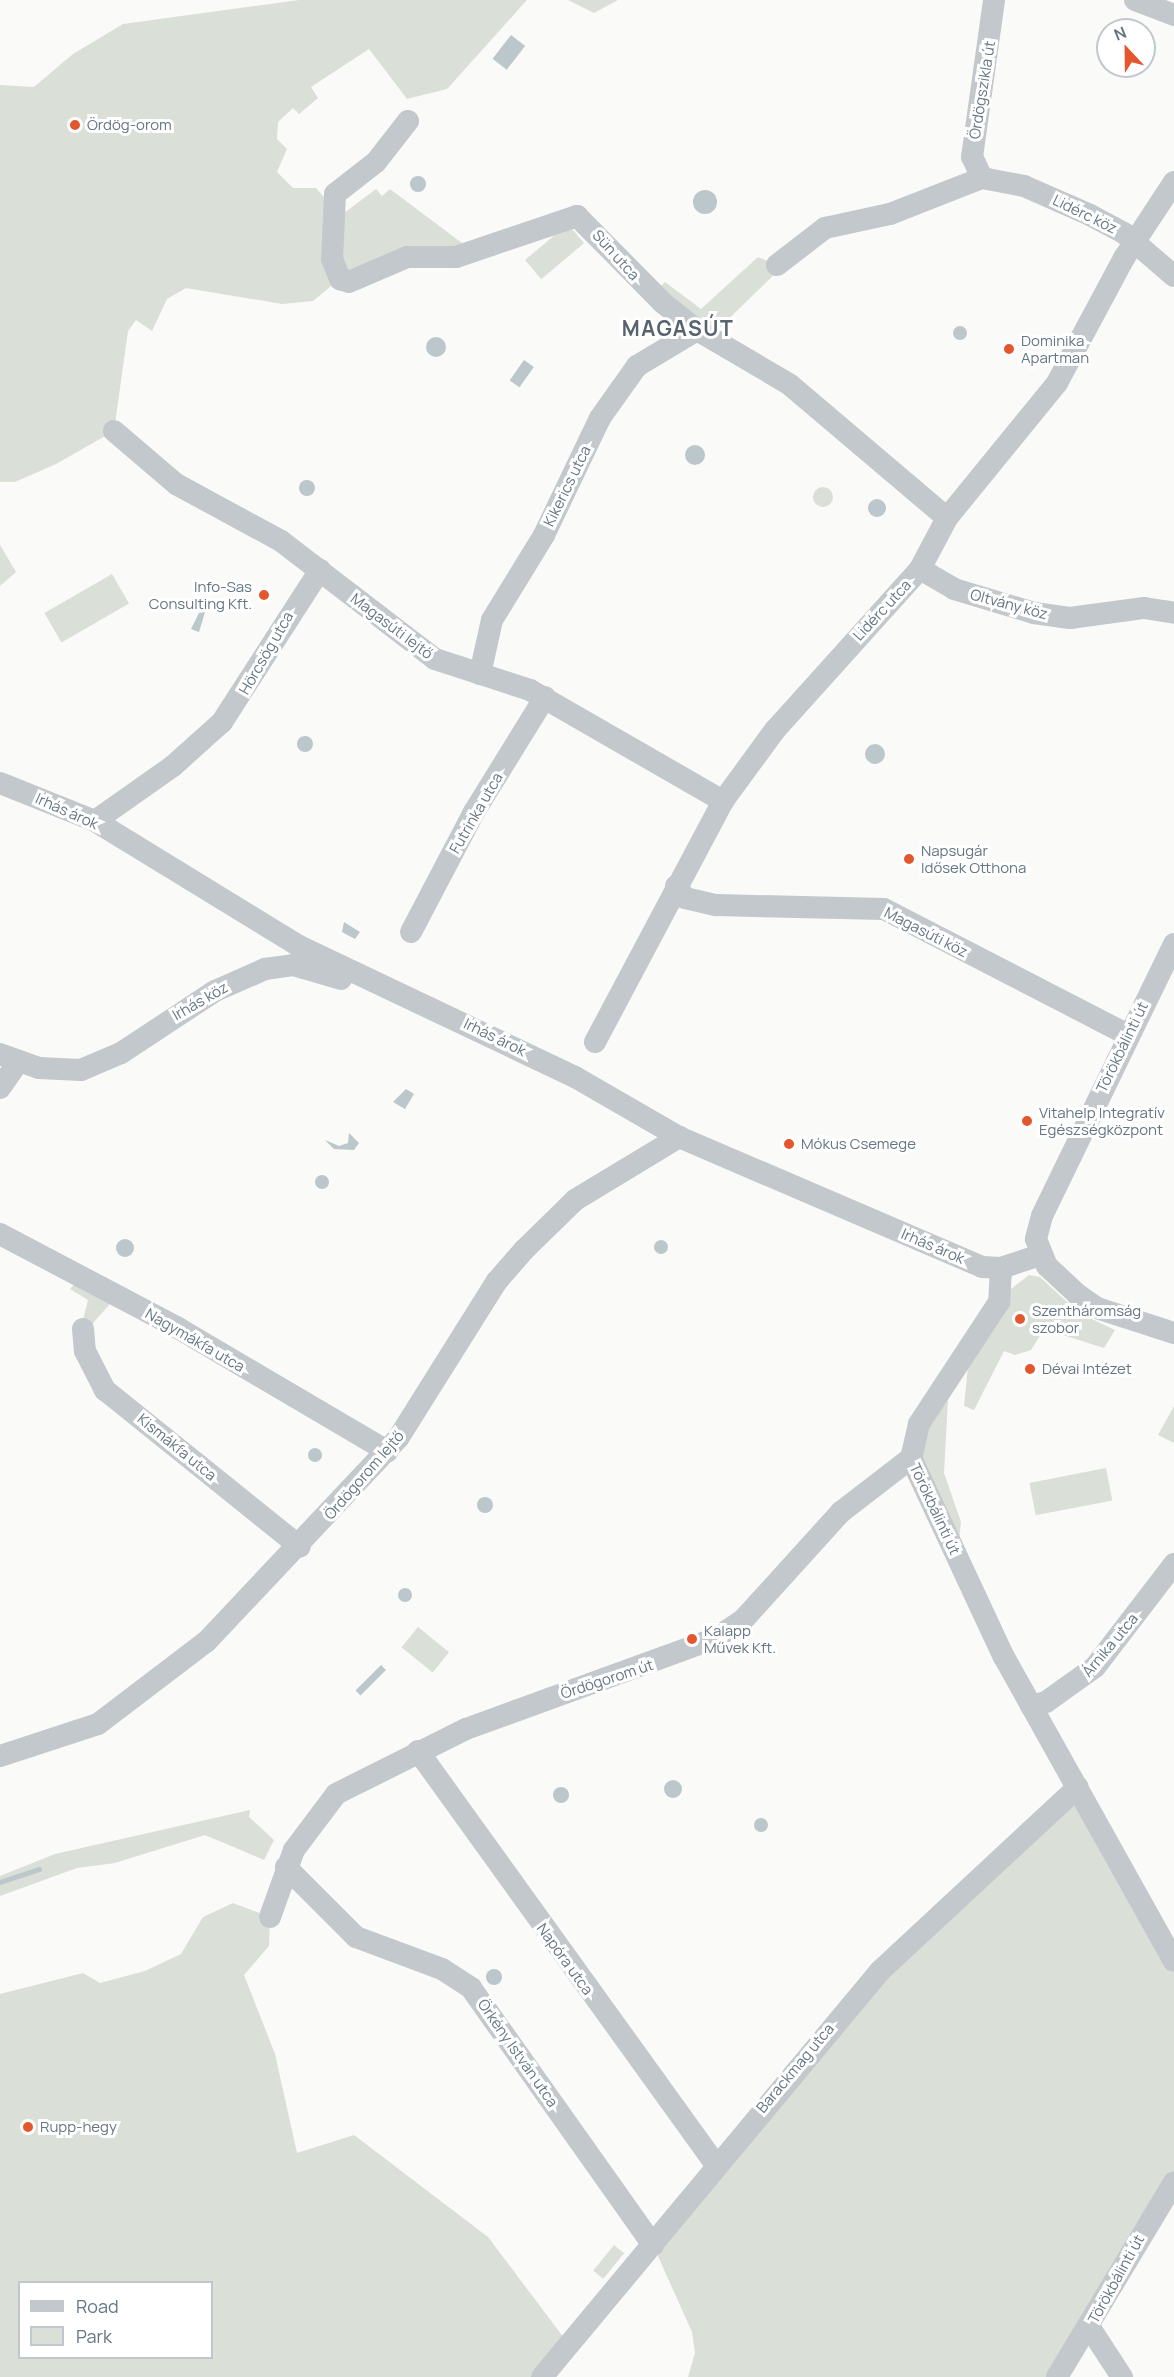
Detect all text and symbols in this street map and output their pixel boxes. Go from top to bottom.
north arrow [1096,18,1156,78]
text: N [1111,21,1129,46]
street label: Ördögszikla út [965,40,999,140]
place label: Ördög-orom [87,116,172,134]
marker: Ördög-orom [68,118,82,132]
street label: Lidérc köz [1050,191,1120,237]
street label: Sün utca [589,226,643,284]
district label: MAGASÚT [622,315,734,341]
place label: Dominika Apartman [1021,331,1089,366]
marker: Dominika Apartman [1002,342,1016,356]
street label: Kikerics utca [540,443,594,529]
street label: Lidérc utca [849,576,915,644]
place label: Info-Sas Consulting Kft. [149,577,252,612]
street label: Oltvány köz [968,585,1050,623]
marker: Info-Sas Consulting Kft. [257,588,271,602]
street label: Magasúti lejtő [347,589,437,663]
street label: Hörcsög utca [235,608,297,698]
street label: Futrinka utca [446,769,506,857]
street label: Irhás árok [33,789,101,833]
place label: Napsugár Idősek Otthona [921,841,1026,876]
marker: Napsugár Idősek Otthona [902,852,916,866]
street label: Magasúti köz [881,903,971,961]
street label: Irhás köz [169,978,231,1024]
street label: Törökbálinti út [1092,999,1152,1095]
street label: Irhás árok [461,1014,529,1060]
place label: Vitahelp Integratív Egészségközpont [1039,1103,1165,1138]
marker: Vitahelp Integratív Egészségközpont [1020,1114,1034,1128]
place label: Mókus Csemege [801,1135,916,1153]
marker: Mókus Csemege [782,1137,796,1151]
street label: Irhás árok [899,1225,967,1267]
place label: Szentháromság szobor [1032,1301,1141,1336]
street label: Nagymákfa utca [142,1304,248,1376]
marker: Szentháromság szobor [1013,1312,1027,1326]
place label: Dévai Intézet [1042,1360,1132,1378]
marker: Dévai Intézet [1023,1362,1037,1376]
street label: Kismákfa utca [134,1410,220,1484]
street label: Ördögorom lejtő [320,1427,408,1523]
street label: Törökbálinti út [906,1460,964,1558]
street label: Árnika utca [1078,1610,1142,1680]
place label: Kalapp Művek Kft. [704,1621,776,1656]
marker: Kalapp Művek Kft. [685,1632,699,1646]
street label: Ördögorom út [558,1656,656,1702]
street label: Napóra utca [533,1920,597,1998]
street label: Örkény István utca [474,1996,562,2110]
street label: Barackmag utca [752,2020,838,2116]
place label: Rupp-hegy [40,2118,117,2136]
marker: Rupp-hegy [21,2120,35,2134]
street label: Törökbálinti út [1084,2231,1148,2327]
legend [18,2281,213,2359]
text: Road [76,2294,119,2318]
text: Park [76,2324,112,2348]

